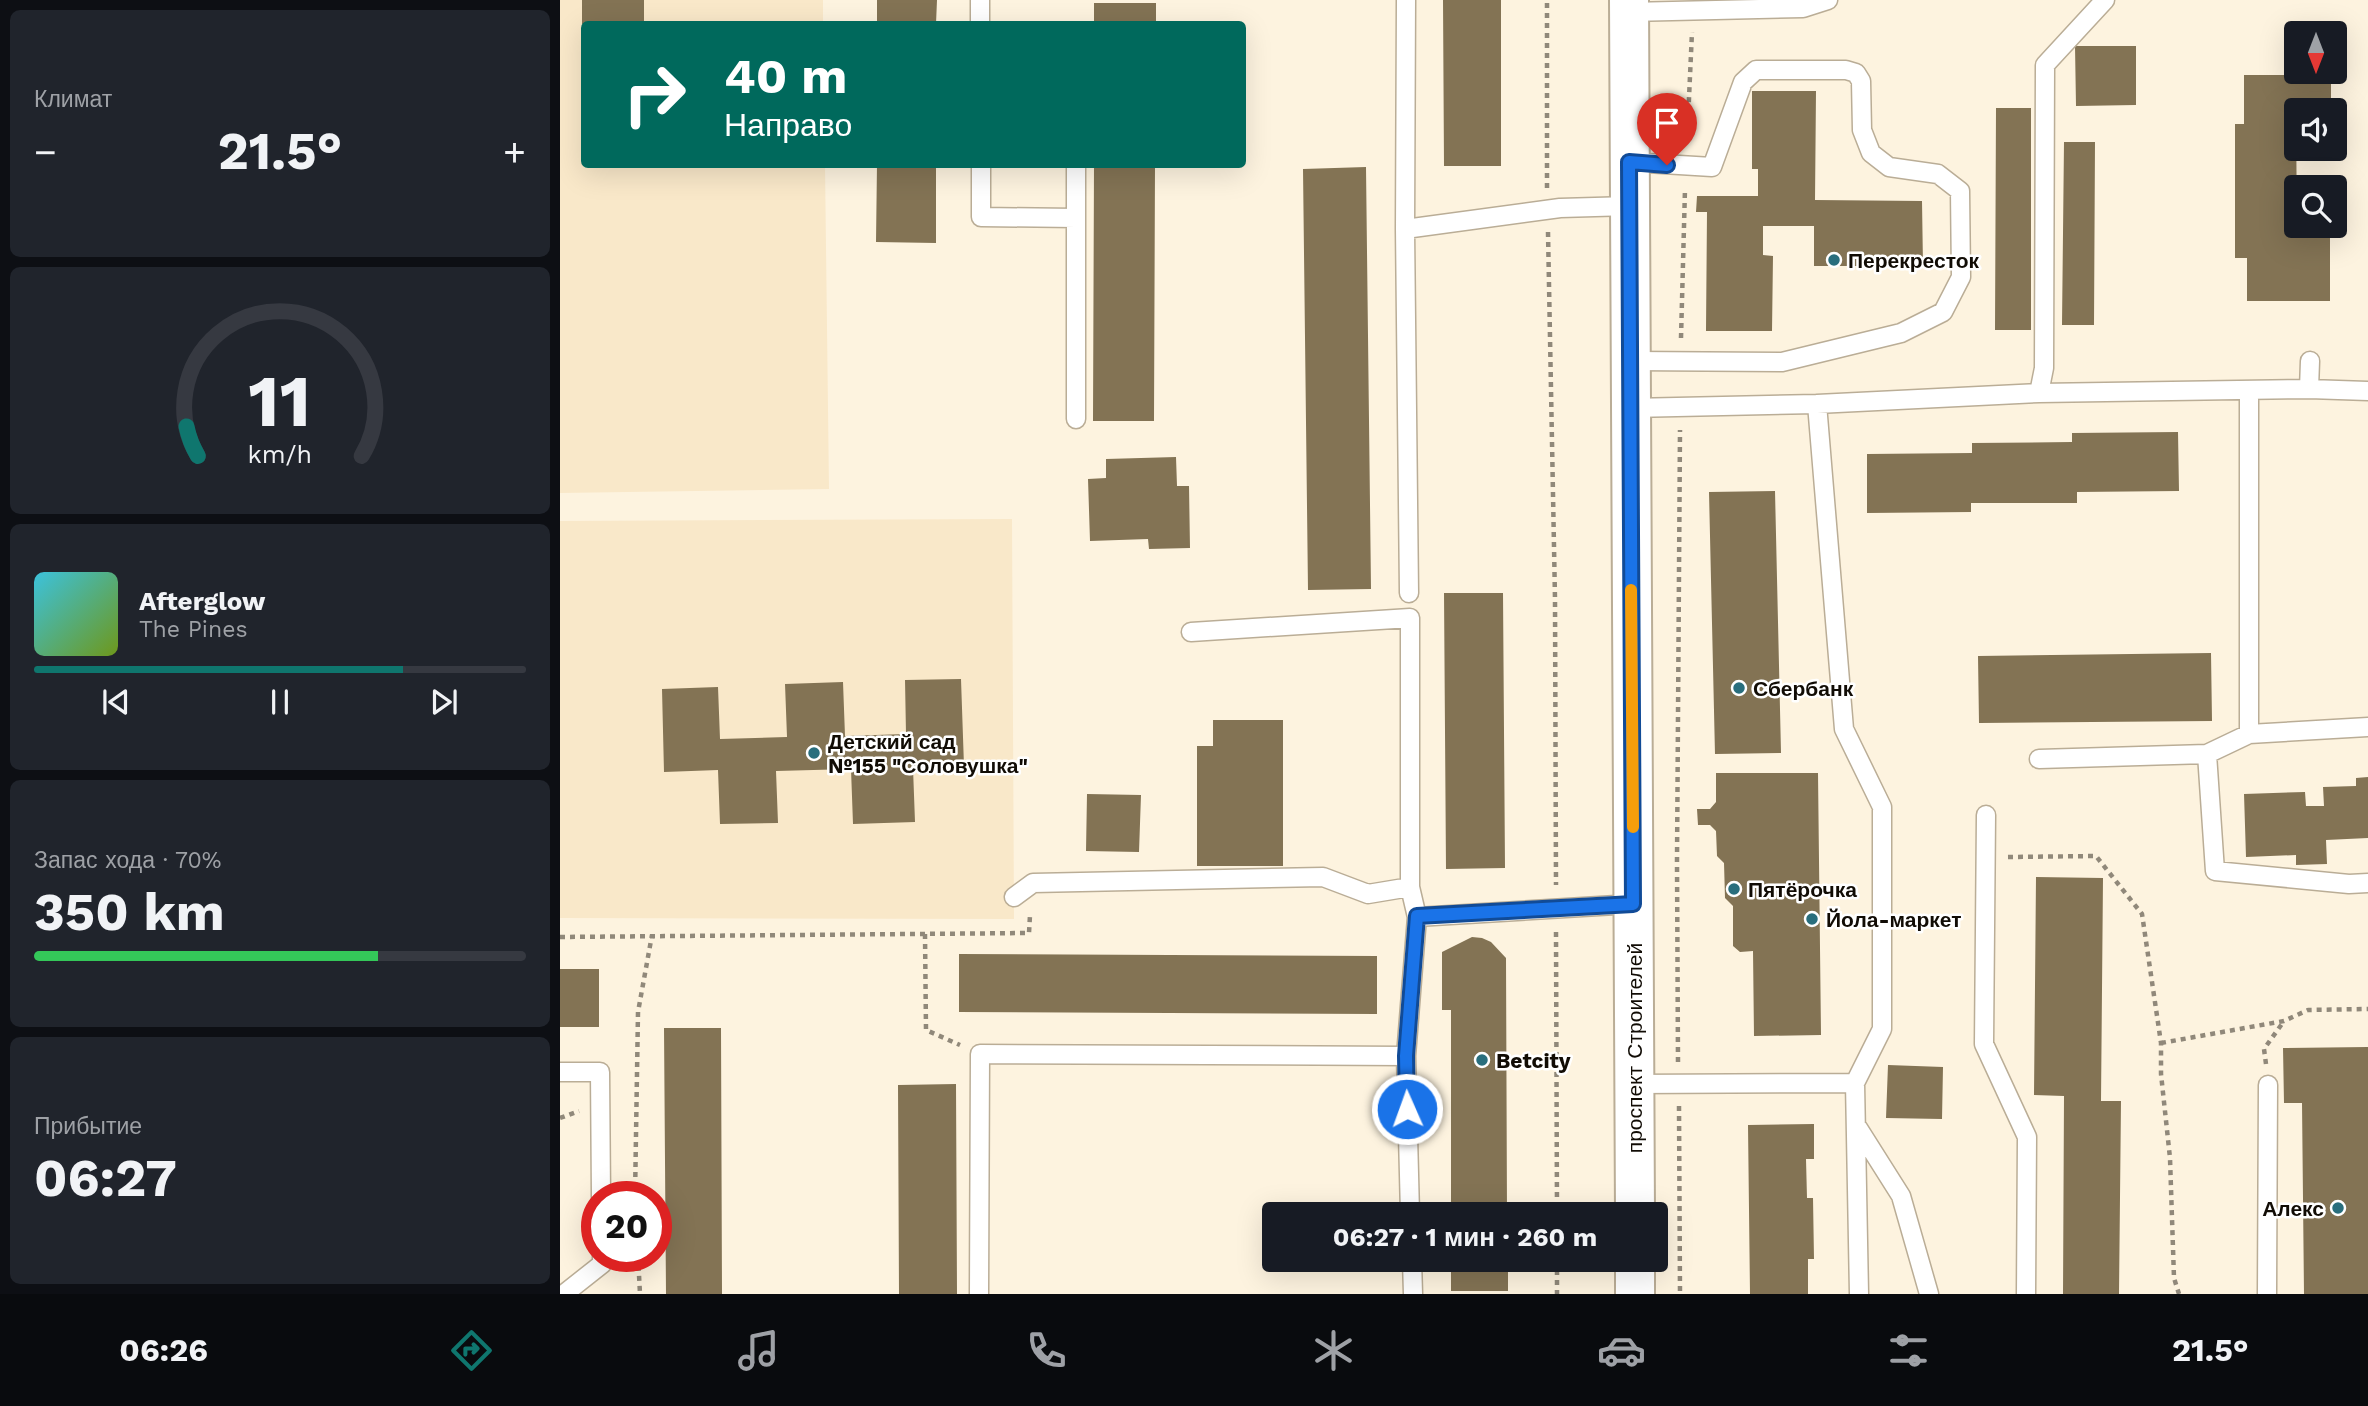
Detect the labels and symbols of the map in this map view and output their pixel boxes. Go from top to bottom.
north arrow [2284,21,2347,84]
pin [1637,93,1697,165]
place label: Перекресток [1848,248,1980,273]
marker: Перекресток [1826,252,1842,268]
place label: Сбербанк [1753,676,1854,701]
marker: Сбербанк [1731,680,1747,696]
place label: Детский сад №155 "Соловушка" [828,729,1028,778]
marker: Детский сад №155 "Соловушка" [806,745,822,761]
place label: Пятёрочка [1748,877,1857,902]
marker: Пятёрочка [1726,881,1742,897]
place label: Йола-маркет [1826,907,1961,932]
marker: Йола-маркет [1804,911,1820,927]
street label: проспект Строителей [1622,943,1647,1153]
place label: Betcity [1496,1048,1571,1073]
marker: Betcity [1474,1052,1490,1068]
position arrow [1370,1072,1444,1146]
speed limit sign: 20 [581,1181,672,1272]
place label: Алекс [2262,1196,2324,1221]
marker: Алекс [2330,1200,2346,1216]

